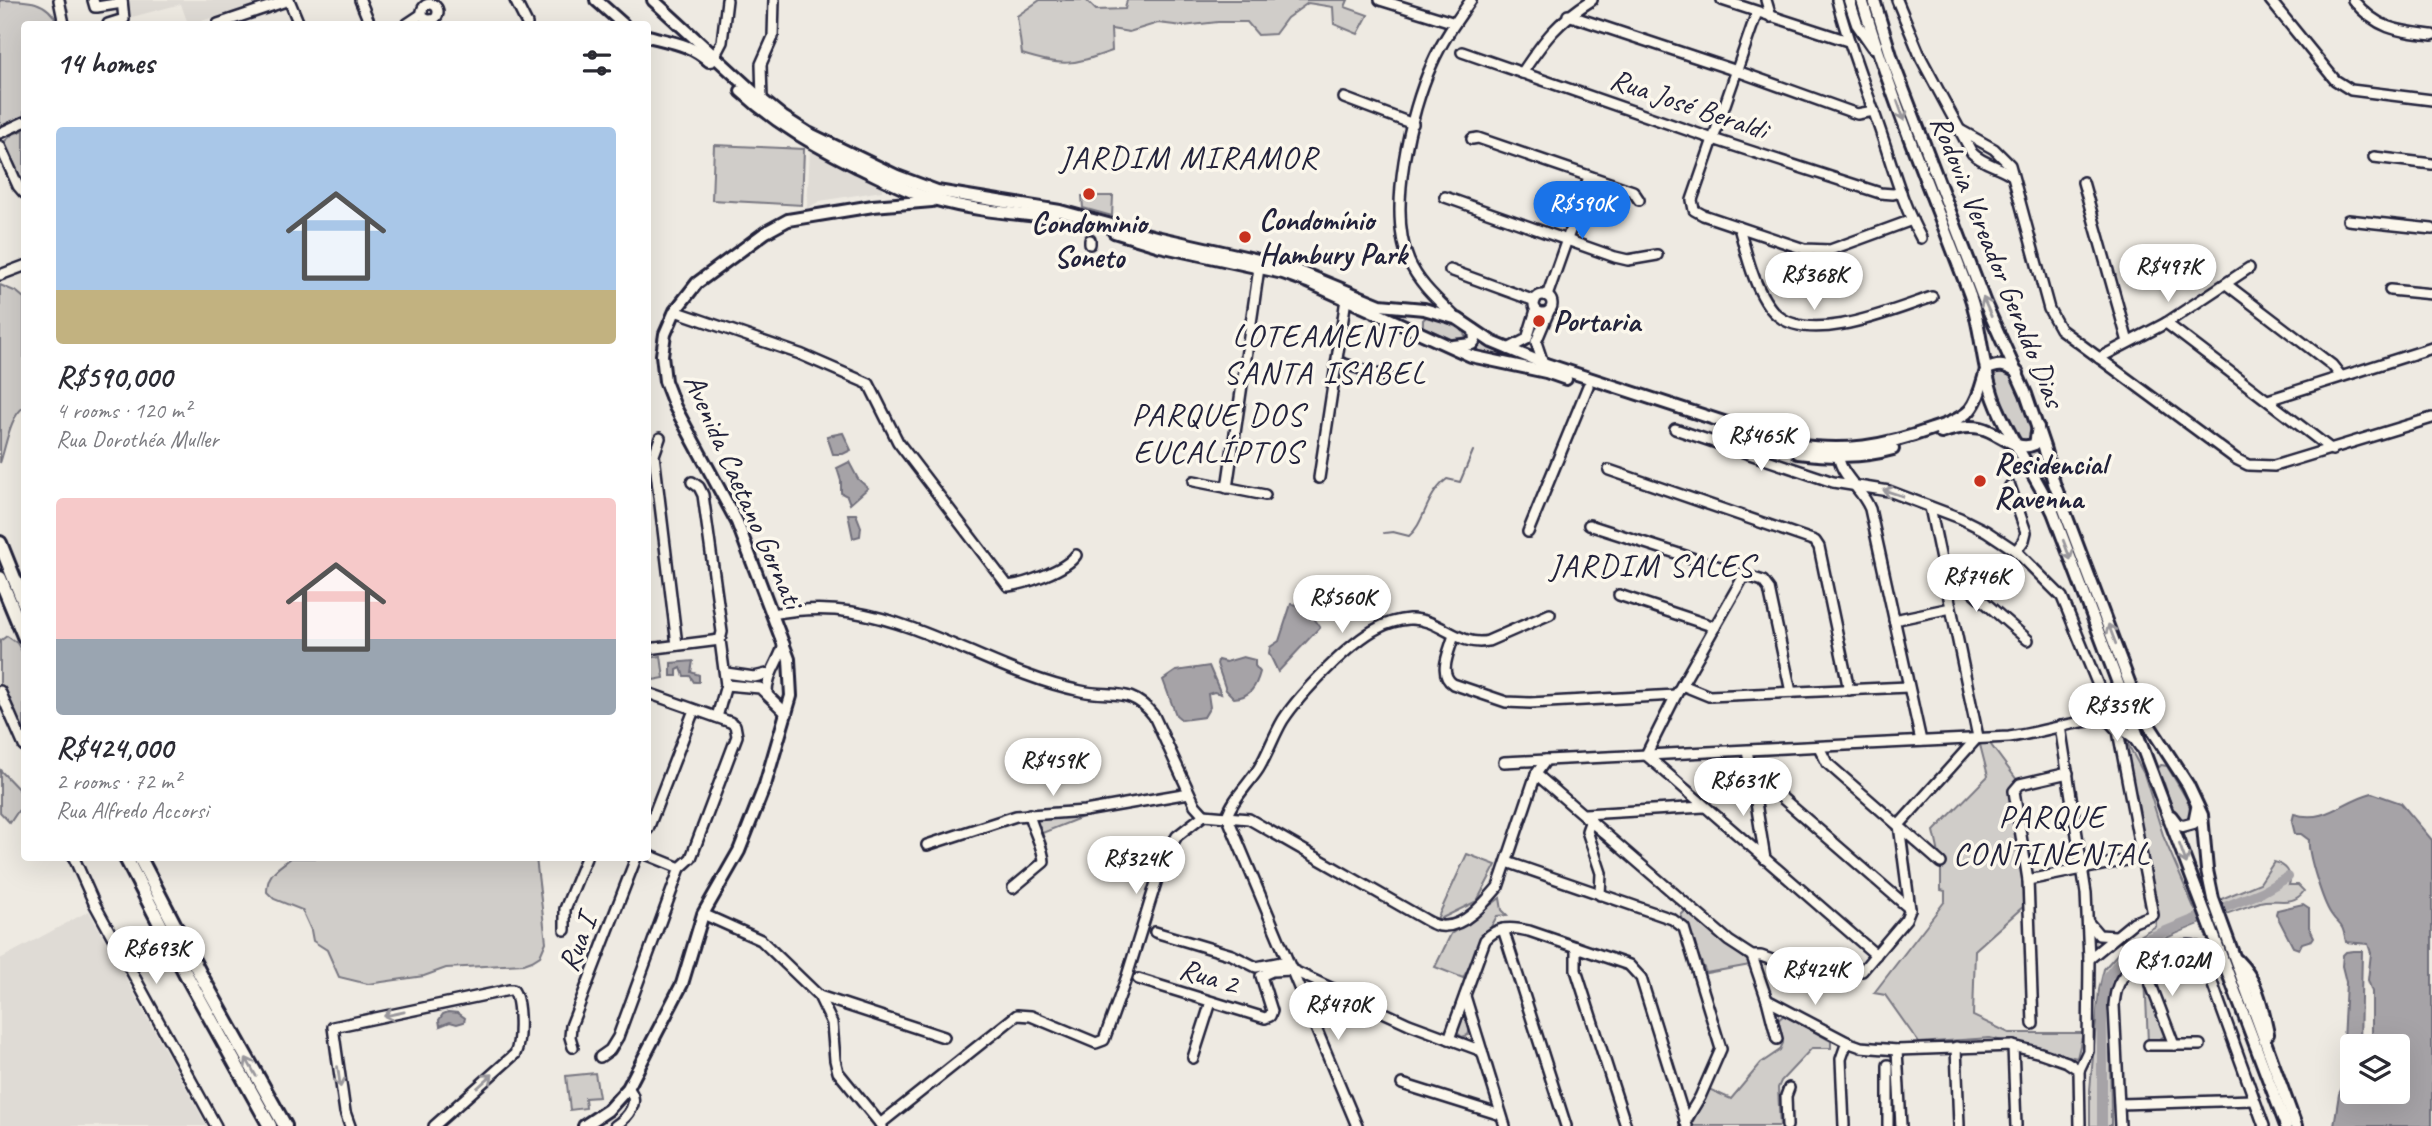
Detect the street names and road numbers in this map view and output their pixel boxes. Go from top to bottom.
street label: Rua José Beraldi [1606,59,1776,150]
street label: Rodovia Vereador Geraldo Dias [1922,109,2075,415]
street label: Avenida Caetano Gornati [675,368,814,617]
street label: Rua I [549,903,608,977]
street label: Rua 2 [1175,949,1245,1004]

